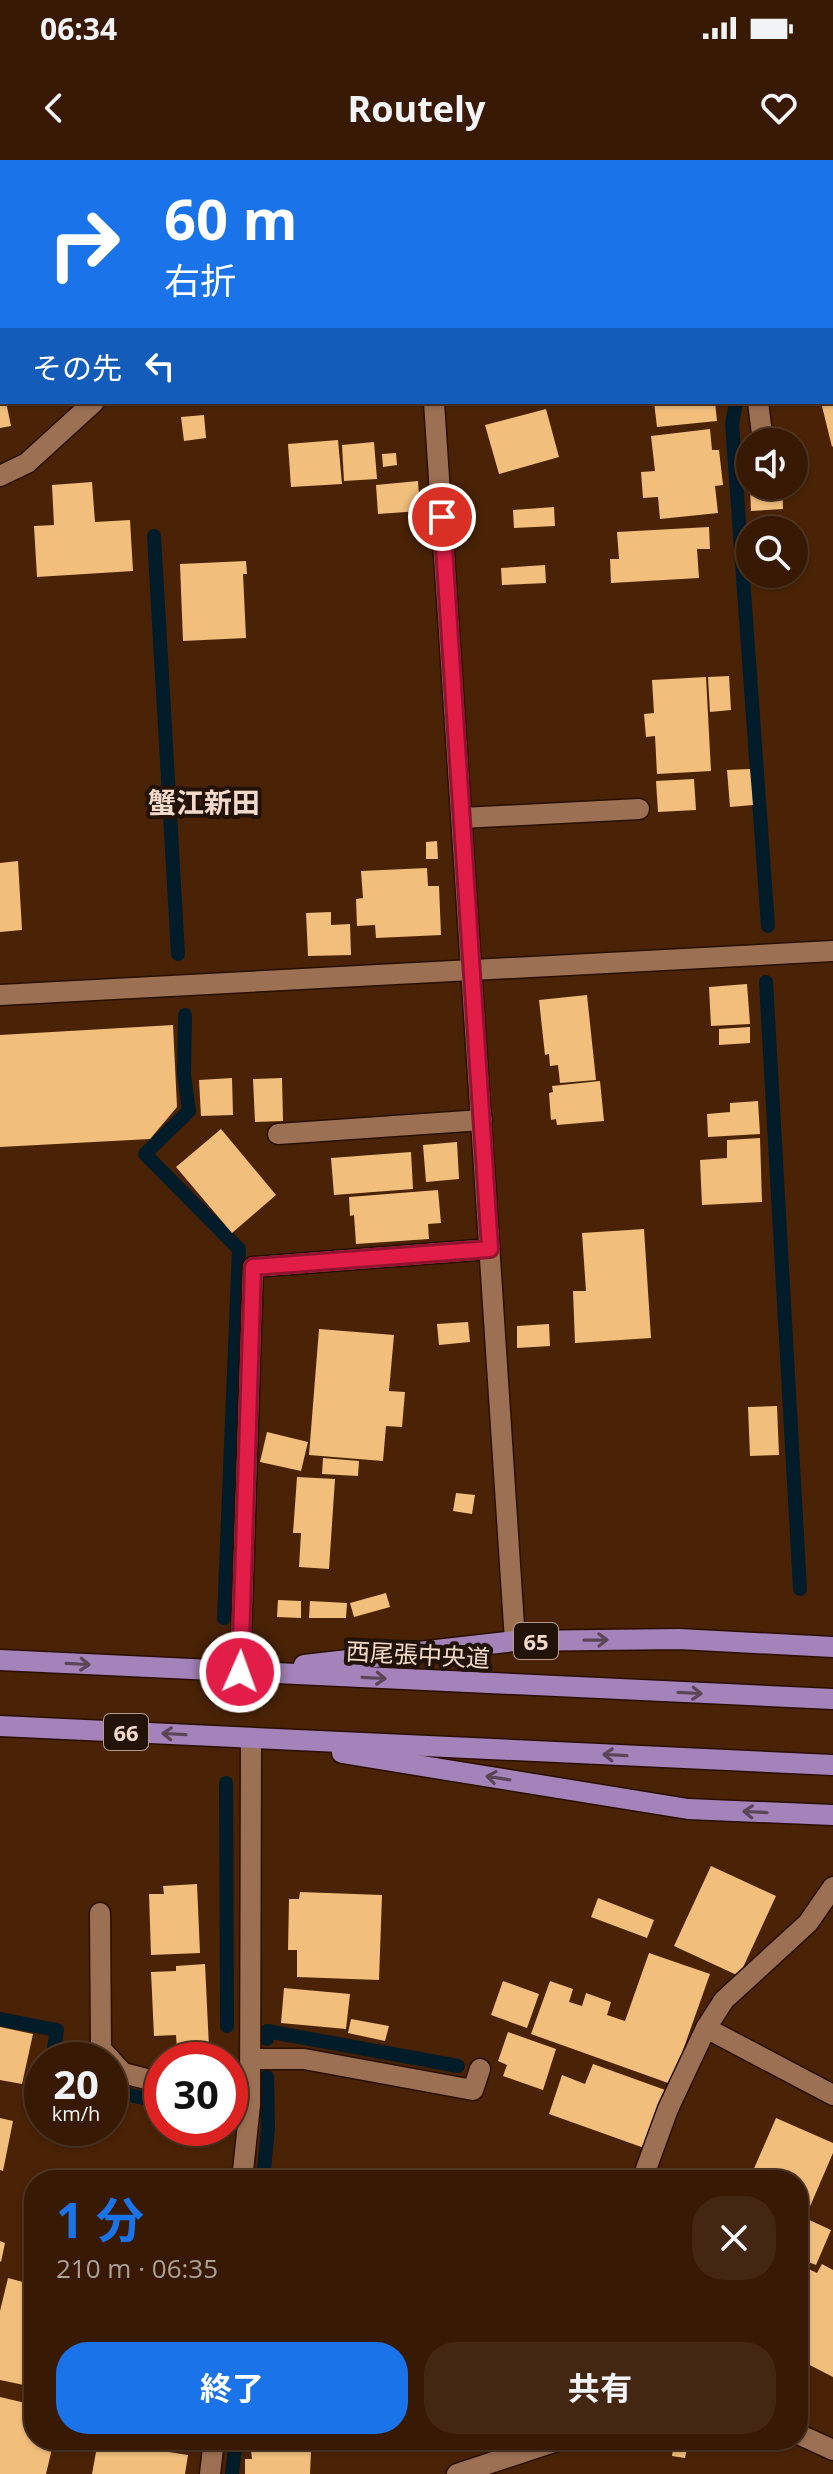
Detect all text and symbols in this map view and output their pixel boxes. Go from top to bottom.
text: 06:34 [40,8,117,49]
text: Routely [347,84,486,133]
icon: back [32,86,76,130]
icon: heart [757,86,801,130]
text: 60 m [164,180,298,256]
icon: right [32,192,136,296]
text: 右折 [164,256,236,305]
icon: left [138,344,182,388]
text: その先 [32,347,122,388]
map controls [736,428,808,588]
button: sound [736,428,808,500]
pin [408,483,476,551]
icon: arrive [420,495,464,539]
button: search [736,516,808,588]
district label: 蟹江新田 [148,783,260,821]
road number: 65 [514,1623,558,1659]
position arrow [198,1630,282,1714]
one-way arrow [582,1632,609,1648]
street label: 西尾張中央道 [345,1634,491,1674]
one-way arrow [64,1656,91,1671]
one-way arrow [360,1671,387,1686]
one-way arrow [676,1686,703,1701]
road number: 66 [104,1714,148,1750]
one-way arrow [161,1726,188,1741]
one-way arrow [602,1747,629,1762]
one-way arrow [485,1770,511,1785]
one-way arrow [742,1804,769,1819]
speed limit sign: 30 [144,2042,248,2146]
text: 20 [53,2056,99,2111]
text: km/h [52,2100,100,2127]
text: 1 分 [56,2187,144,2252]
button: close [692,2196,776,2280]
text: 210 m · 06:35 [56,2250,218,2286]
button: 終了 [56,2342,408,2434]
button: 共有 [424,2342,776,2434]

